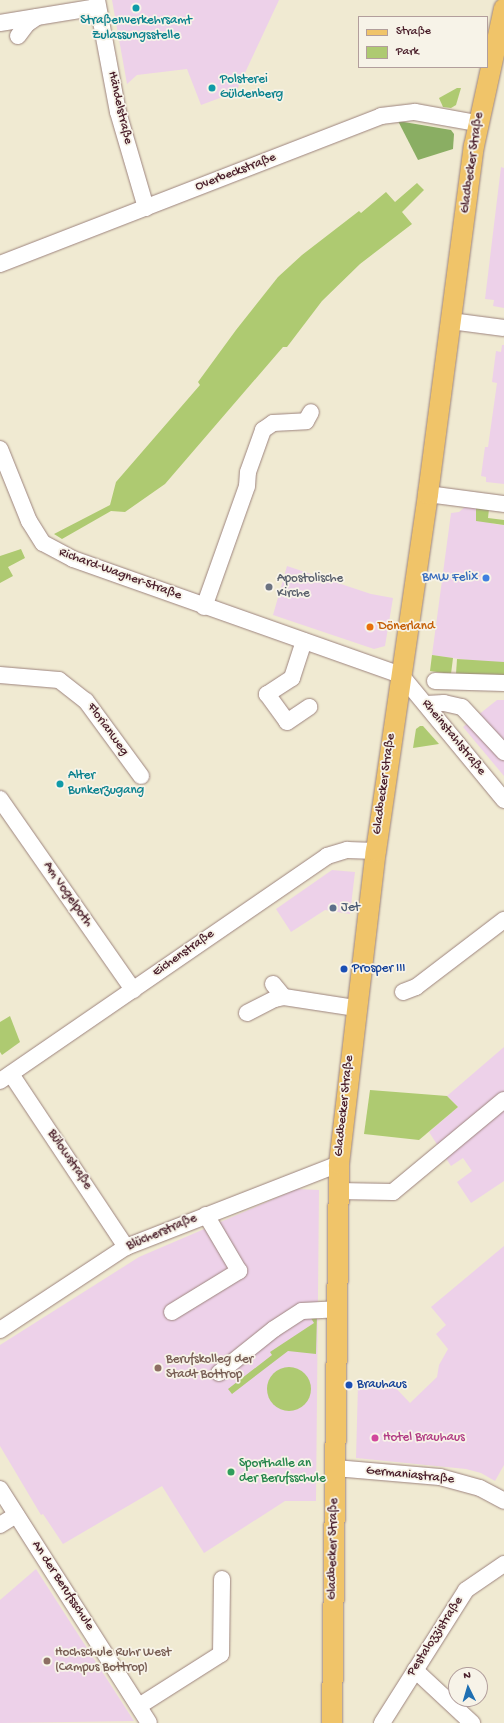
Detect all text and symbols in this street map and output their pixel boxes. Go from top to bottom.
marker: Straßenverkehrsamt Zulassungsstelle [131,3,141,13]
place label: Straßenverkehrsamt Zulassungsstelle [80,14,192,45]
legend [358,16,488,68]
text: Straße [396,25,431,39]
text: Park [396,45,419,59]
street label: Händelstraße [103,70,135,146]
place label: Polsterei Güldenberg [220,73,283,104]
marker: Polsterei Güldenberg [207,83,217,93]
street label: Gladbecker Straße [458,111,488,215]
street label: Overbeckstraße [193,150,279,196]
street label: Richard-Wagner-Straße [56,546,184,604]
place label: BMW Felix [422,570,478,586]
place label: Apostolische Kirche [277,572,343,603]
marker: BMW Felix [481,573,491,583]
marker: Apostolische Kirche [264,582,274,592]
place label: Dönerland [378,619,435,635]
marker: Dönerland [365,622,375,632]
street label: Rheinstahlstraße [418,697,488,779]
street label: Florianweg [83,701,131,759]
street label: Gladbecker Straße [370,732,400,836]
place label: Alter Bunkerzugang [68,769,144,800]
marker: Alter Bunkerzugang [55,779,65,789]
street label: Am Vogelpoth [39,859,95,931]
place label: Jet [341,900,360,916]
marker: Jet [328,903,338,913]
street label: Eichenstraße [150,927,218,981]
place label: Prosper III [352,961,405,977]
marker: Prosper III [339,964,349,974]
street label: Gladbecker Straße [332,1055,358,1157]
street label: Bülowstraße [43,1127,95,1193]
street label: Blücherstraße [125,1211,199,1255]
place label: Berufskolleg der Stadt Bottrop [166,1353,253,1384]
marker: Berufskolleg der Stadt Bottrop [153,1363,163,1373]
place label: Brauhaus [357,1377,407,1393]
marker: Brauhaus [344,1380,354,1390]
place label: Hotel Brauhaus [383,1430,465,1446]
marker: Hotel Brauhaus [370,1433,380,1443]
place label: Sporthalle an der Berufsschule [239,1457,326,1488]
street label: Germaniastraße [365,1464,455,1488]
marker: Sporthalle an der Berufsschule [226,1467,236,1477]
street label: Gladbecker Straße [325,1498,343,1600]
street label: An der Berufsschule [27,1538,97,1634]
street label: Pestalozzistraße [405,1594,467,1680]
place label: Hochschule Ruhr West (Campus Bottrop) [55,1646,171,1677]
marker: Hochschule Ruhr West (Campus Bottrop) [42,1656,52,1666]
north arrow [448,1667,488,1707]
text: N [463,1670,471,1682]

